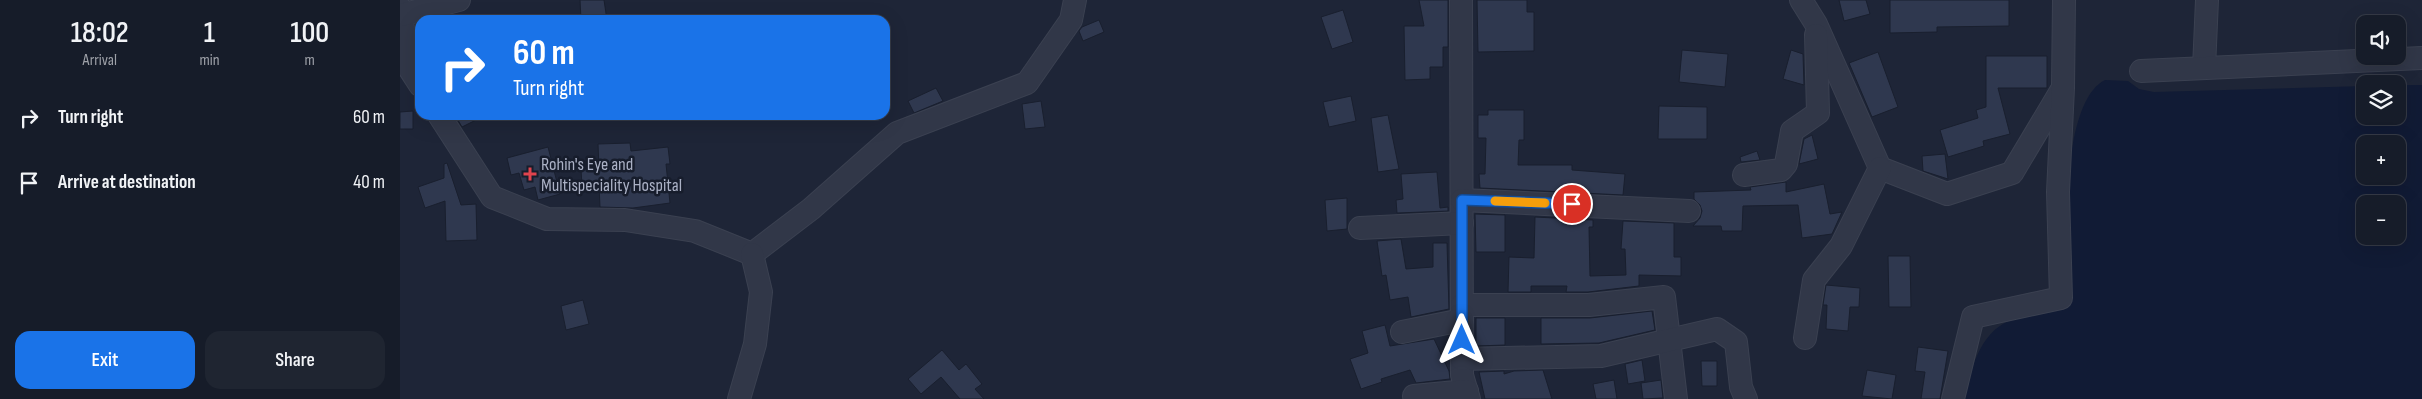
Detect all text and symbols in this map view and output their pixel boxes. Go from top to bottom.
text: 18:02 [71,15,129,51]
text: 1 [204,15,215,51]
text: 100 [290,15,329,51]
map controls [2356,15,2406,245]
button: sound [2356,15,2406,65]
text: 60 m [513,32,575,75]
icon: right [430,35,495,100]
text: Arrival [83,51,117,70]
text: min [199,51,220,70]
text: m [305,51,315,70]
text: Turn right [513,75,584,102]
button: layers [2356,75,2406,125]
icon: right [15,104,43,132]
text: Turn right [58,106,123,129]
text: 60 m [353,106,385,129]
button: + [2356,135,2406,185]
place label: Rohin's Eye and Multispeciality Hospital [541,154,682,196]
marker: Rohin's Eye and Multispeciality Hospital [523,167,537,181]
icon: arrive [15,169,43,197]
text: Arrive at destination [58,171,196,194]
text: 40 m [353,171,385,194]
pin [1551,183,1593,225]
icon: arrive [1558,190,1586,218]
button: − [2356,195,2406,245]
position arrow [1435,313,1487,365]
button: Exit [15,331,195,389]
button: Share [205,331,385,389]

